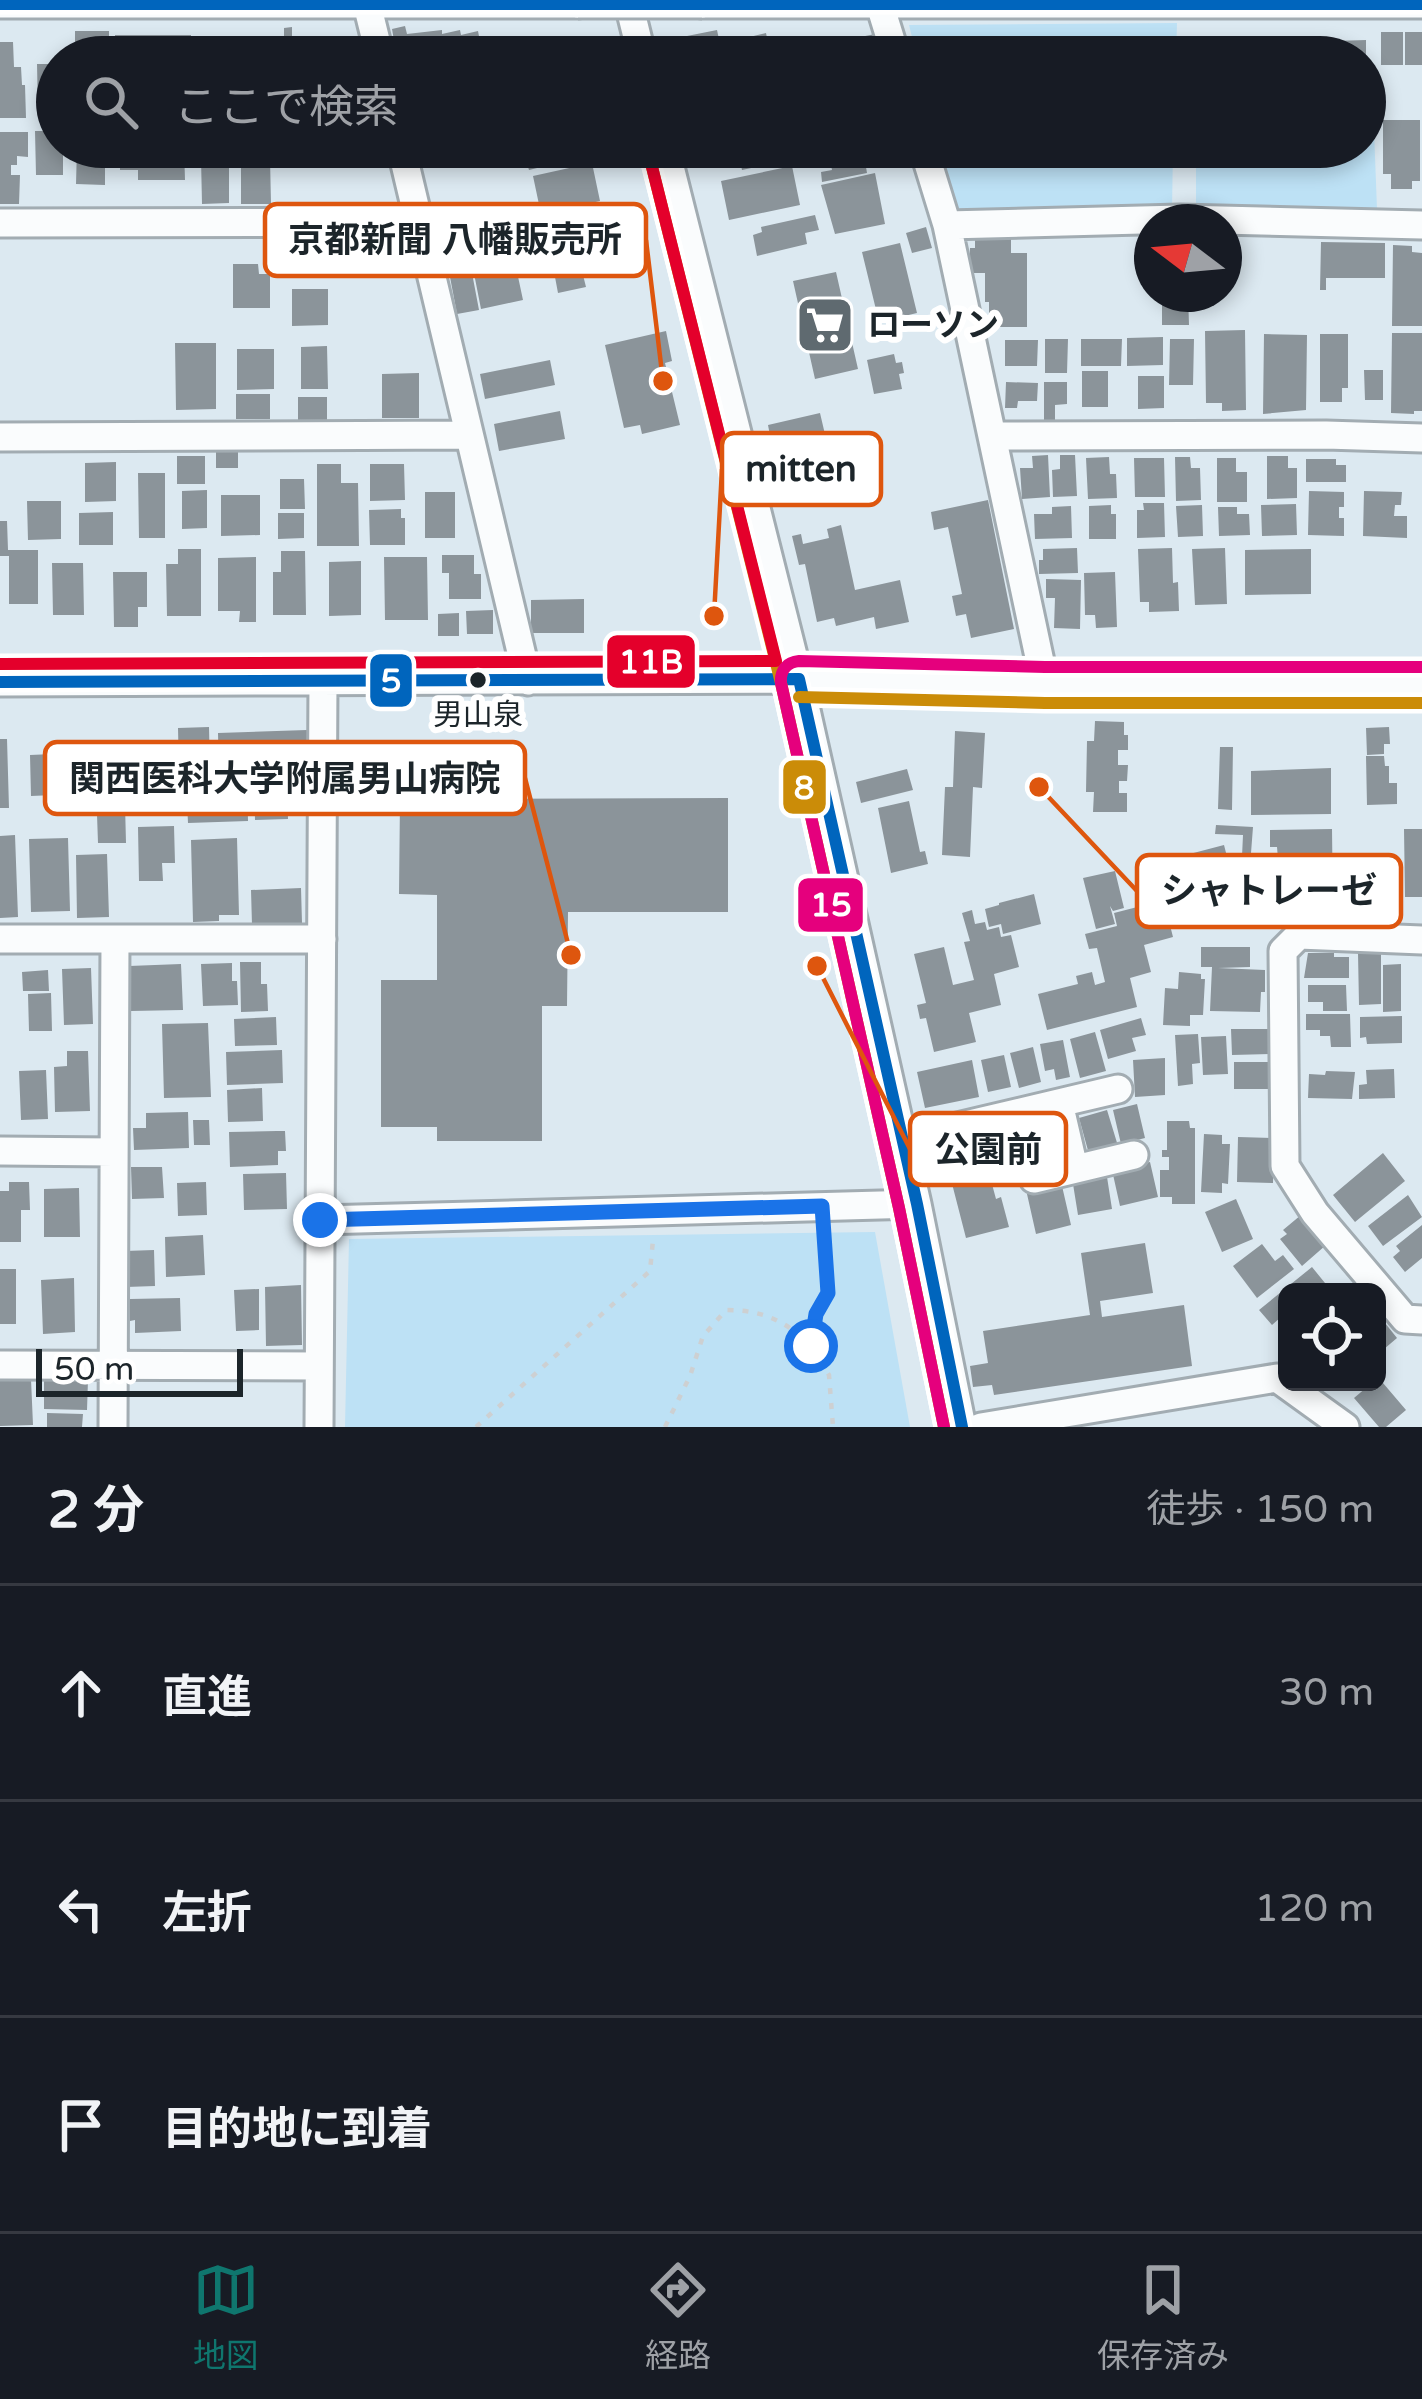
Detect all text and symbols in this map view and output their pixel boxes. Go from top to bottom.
search box [36,36,1386,168]
icon: search [78,69,144,135]
text: ここで検索 [174,81,399,135]
callout: 京都新聞 八幡販売所 [265,204,646,276]
north arrow [1134,204,1242,312]
text: 京都新聞 八幡販売所 [288,219,622,262]
supermarket icon: ローソン [794,294,856,356]
place label: ローソン [867,306,999,345]
callout: mitten [722,433,881,505]
text: mitten [745,448,857,491]
line badge: 11B [605,633,697,690]
text: 11B [619,643,683,682]
line badge: 5 [368,652,414,709]
text: 5 [381,662,401,701]
marker: 男山泉 [467,669,489,691]
place label: 男山泉 [433,697,523,734]
callout: 関西医科大学附属男山病院 [45,742,525,814]
text: 関西医科大学附属男山病院 [69,758,501,801]
line badge: 8 [781,758,828,816]
text: 8 [794,769,814,808]
callout: シャトレーゼ [1137,855,1401,927]
text: シャトレーゼ [1161,870,1377,913]
line badge: 15 [796,876,865,934]
text: 15 [810,886,852,925]
callout: 公園前 [910,1113,1066,1185]
text: 公園前 [934,1129,1042,1172]
route end [293,1193,347,1247]
map controls [1278,1283,1386,1391]
button: locate [1278,1283,1386,1391]
route start [784,1319,838,1373]
scale bar [36,1343,243,1396]
text: 50 m [54,1350,134,1389]
text: 2 分 [48,1480,144,1542]
text: 徒歩 · 150 m [1146,1486,1374,1533]
icon: ahead [48,1660,114,1726]
text: 30 m [1279,1669,1374,1716]
text: 直進 [162,1671,252,1725]
icon: left [48,1876,114,1942]
text: 120 m [1255,1885,1374,1932]
text: 左折 [162,1887,252,1941]
icon: arrive [48,2092,114,2158]
text: 目的地に到着 [162,2103,432,2157]
tab: 地図 [193,2257,259,2377]
tab: 経路 [645,2257,711,2377]
tab: 保存済み [1097,2257,1229,2377]

